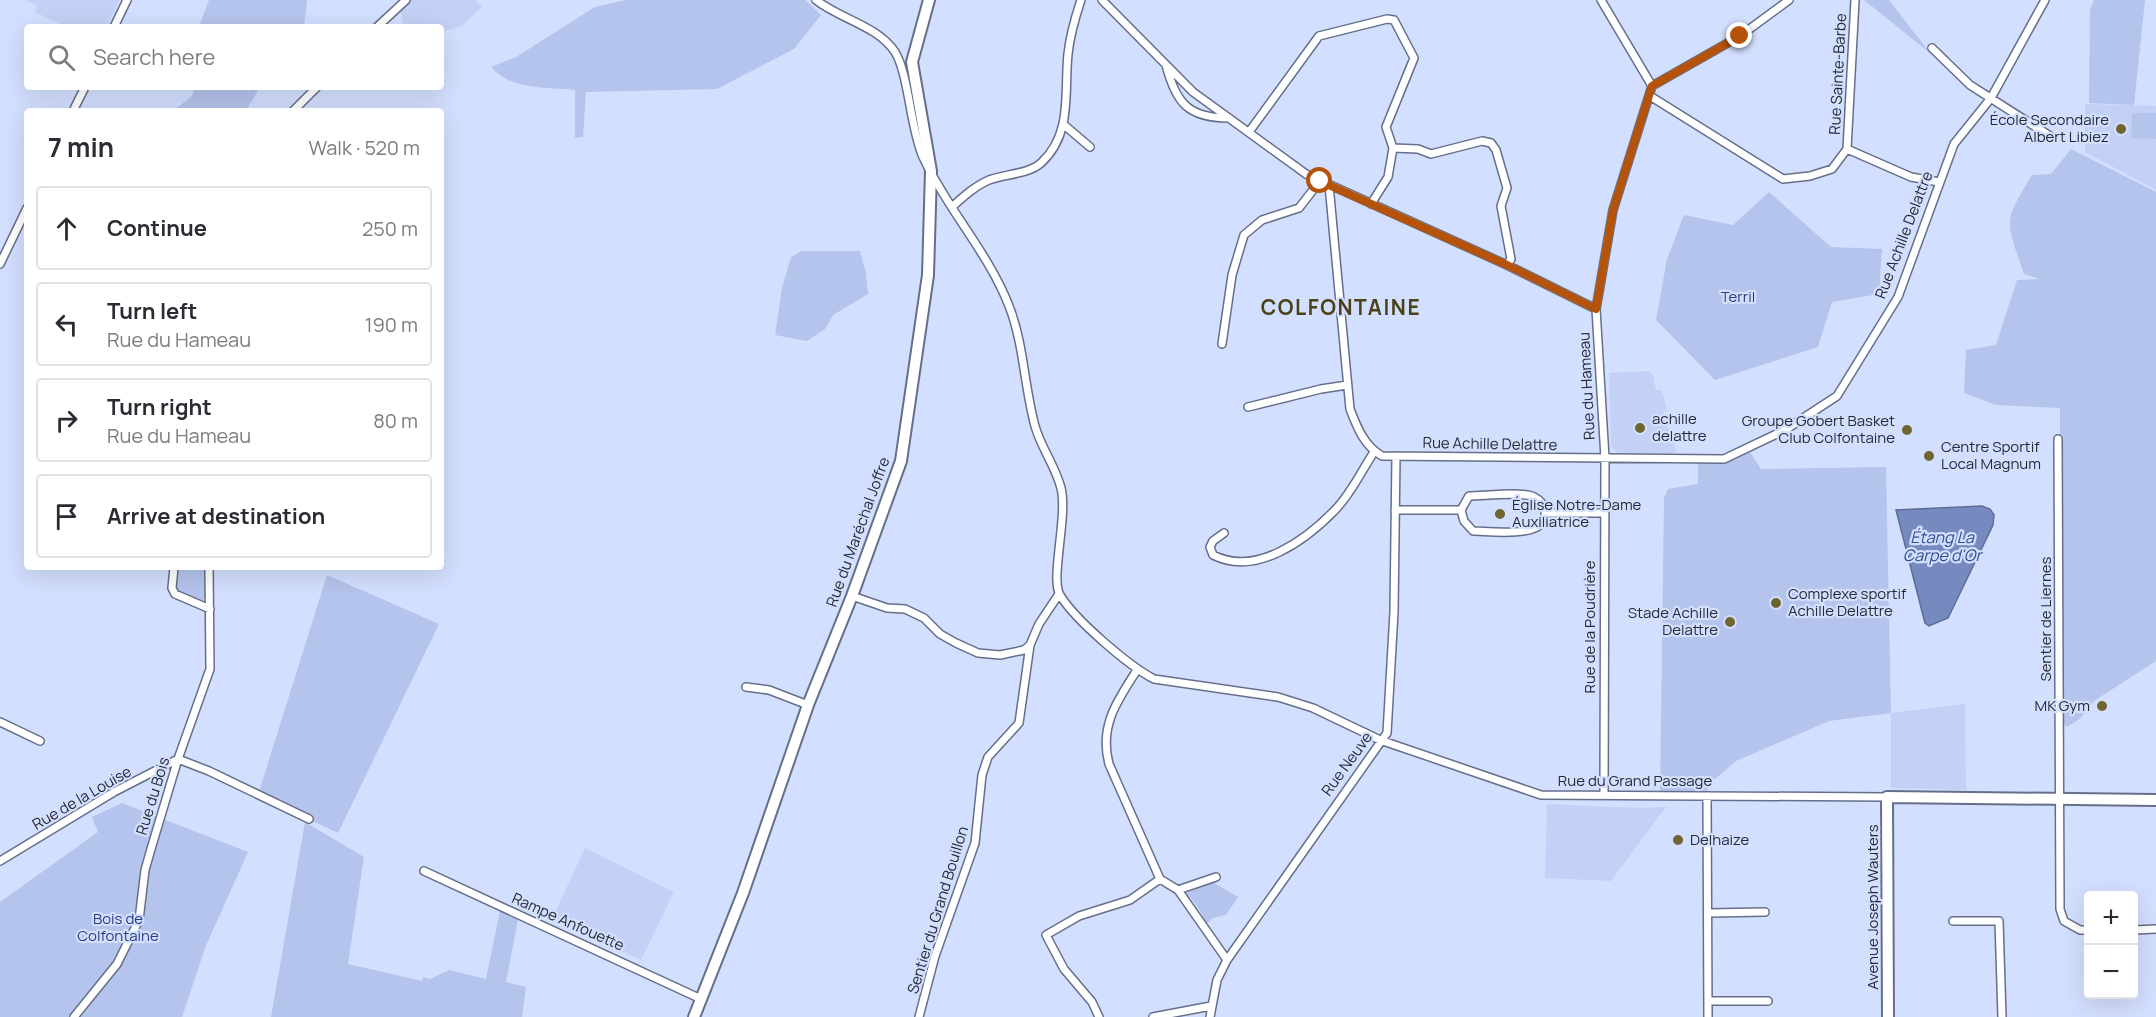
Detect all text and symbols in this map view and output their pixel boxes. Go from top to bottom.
street label: Rue Sainte-Barbe [1824,13,1851,135]
route end [1726,22,1752,48]
search box [24,24,444,90]
icon: search [45,41,78,74]
text: Search here [93,42,215,72]
place label: École Secondaire Albert Libiez [1990,109,2109,147]
marker: École Secondaire Albert Libiez [2114,122,2128,136]
text: 7 min [48,129,114,165]
text: Walk · 520 m [308,134,420,161]
route start [1306,167,1332,193]
street label: Rue Achille Delattre [1870,168,1938,302]
icon: ahead [50,212,83,245]
text: Continue [107,213,207,243]
text: 250 m [362,215,418,242]
park label: Terril [1721,286,1755,307]
district label: COLFONTAINE [1261,293,1421,321]
text: Turn left [107,296,197,326]
icon: left [50,308,83,341]
text: 190 m [365,311,418,338]
text: Rue du Hameau [107,326,251,353]
street label: Rue du Hameau [1573,332,1600,441]
text: Turn right [107,392,212,422]
icon: right [50,404,83,437]
text: 80 m [373,407,418,434]
place label: achille delattre [1652,408,1707,446]
place label: Groupe Gobert Basket Club Colfontaine [1742,410,1895,448]
marker: achille delattre [1633,421,1647,435]
text: Rue du Hameau [107,422,251,449]
marker: Groupe Gobert Basket Club Colfontaine [1900,423,1914,437]
street label: Rue Achille Delattre [1422,432,1558,455]
place label: Centre Sportif Local Magnum [1941,436,2041,474]
marker: Centre Sportif Local Magnum [1922,449,1936,463]
street label: Rue du Maréchal Joffre [821,454,894,610]
place label: Église Notre-Dame Auxiliatrice [1512,494,1642,532]
icon: arrive [50,500,83,533]
text: Arrive at destination [107,501,325,531]
marker: Église Notre-Dame Auxiliatrice [1493,507,1507,521]
water label: Étang La Carpe d'Or [1903,526,1983,566]
street label: Sentier de Liernes [2035,556,2056,681]
street label: Rue de la Poudrière [1579,560,1600,694]
place label: Complexe sportif Achille Delattre [1788,583,1907,621]
marker: Complexe sportif Achille Delattre [1769,596,1783,610]
place label: Stade Achille Delattre [1628,602,1718,640]
marker: Stade Achille Delattre [1723,615,1737,629]
place label: MK Gym [2035,695,2090,716]
marker: MK Gym [2095,699,2109,713]
street label: Rue Neuve [1316,727,1377,800]
street label: Rue du Bois [131,754,174,837]
street label: Rue de la Louise [28,761,135,834]
street label: Rue du Grand Passage [1558,770,1712,791]
street label: Sentier du Grand Bouillon [902,823,973,996]
street label: Avenue Joseph Wauters [1862,824,1883,990]
place label: Delhaize [1690,829,1749,850]
marker: Delhaize [1671,833,1685,847]
street label: Rampe Anfouette [509,887,628,956]
map controls [2084,891,2138,999]
button: + [2084,891,2138,945]
park label: Bois de Colfontaine [77,908,159,946]
button: − [2084,945,2138,999]

